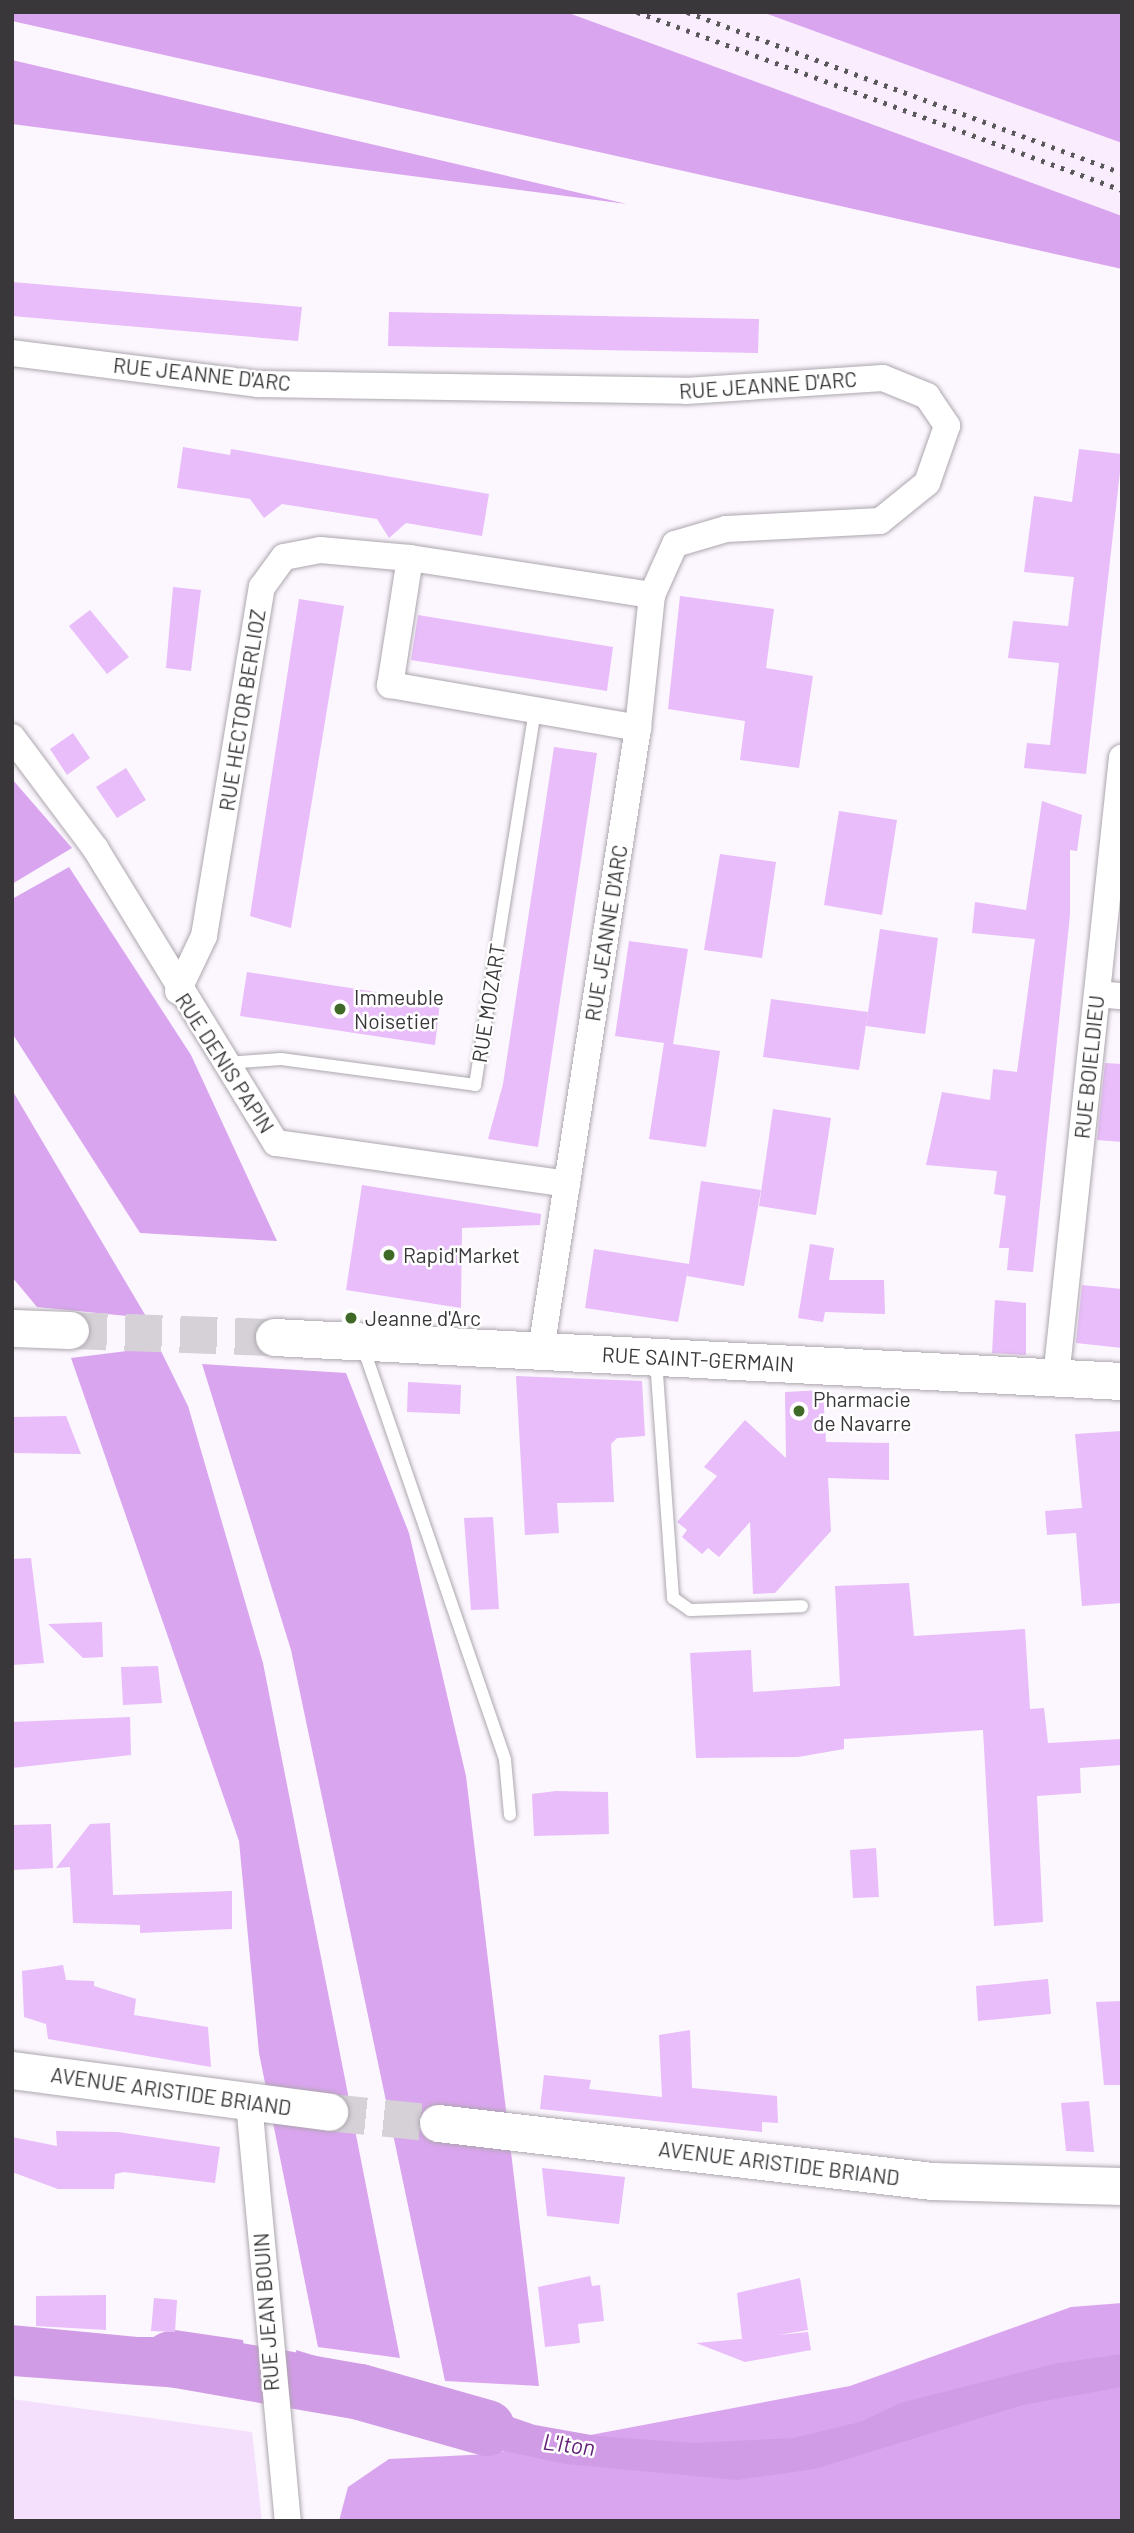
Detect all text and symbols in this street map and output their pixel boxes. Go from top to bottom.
street label: RUE JEANNE D'ARC [112,352,292,396]
street label: RUE JEANNE D'ARC [678,366,858,404]
street label: RUE HECTOR BERLIOZ [214,607,270,813]
street label: RUE JEANNE D'ARC [580,843,632,1023]
street label: RUE MOZART [466,942,510,1064]
place label: Immeuble Noisetier [354,984,444,1034]
street label: RUE DENIS PAPIN [170,988,280,1138]
street label: RUE BOIELDIEU [1069,994,1109,1140]
marker: Immeuble Noisetier [332,1001,348,1017]
place label: Rapid'Market [403,1242,520,1268]
marker: Rapid'Market [381,1247,397,1263]
place label: Jeanne d'Arc [365,1305,481,1331]
marker: Jeanne d'Arc [343,1310,359,1326]
street label: RUE SAINT-GERMAIN [601,1341,795,1377]
place label: Pharmacie de Navarre [813,1386,912,1436]
marker: Pharmacie de Navarre [791,1403,807,1419]
street label: AVENUE ARISTIDE BRIAND [49,2062,293,2120]
street label: AVENUE ARISTIDE BRIAND [657,2136,901,2190]
street label: RUE JEAN BOUIN [248,2232,284,2392]
water label: L'Iton [541,2427,597,2461]

